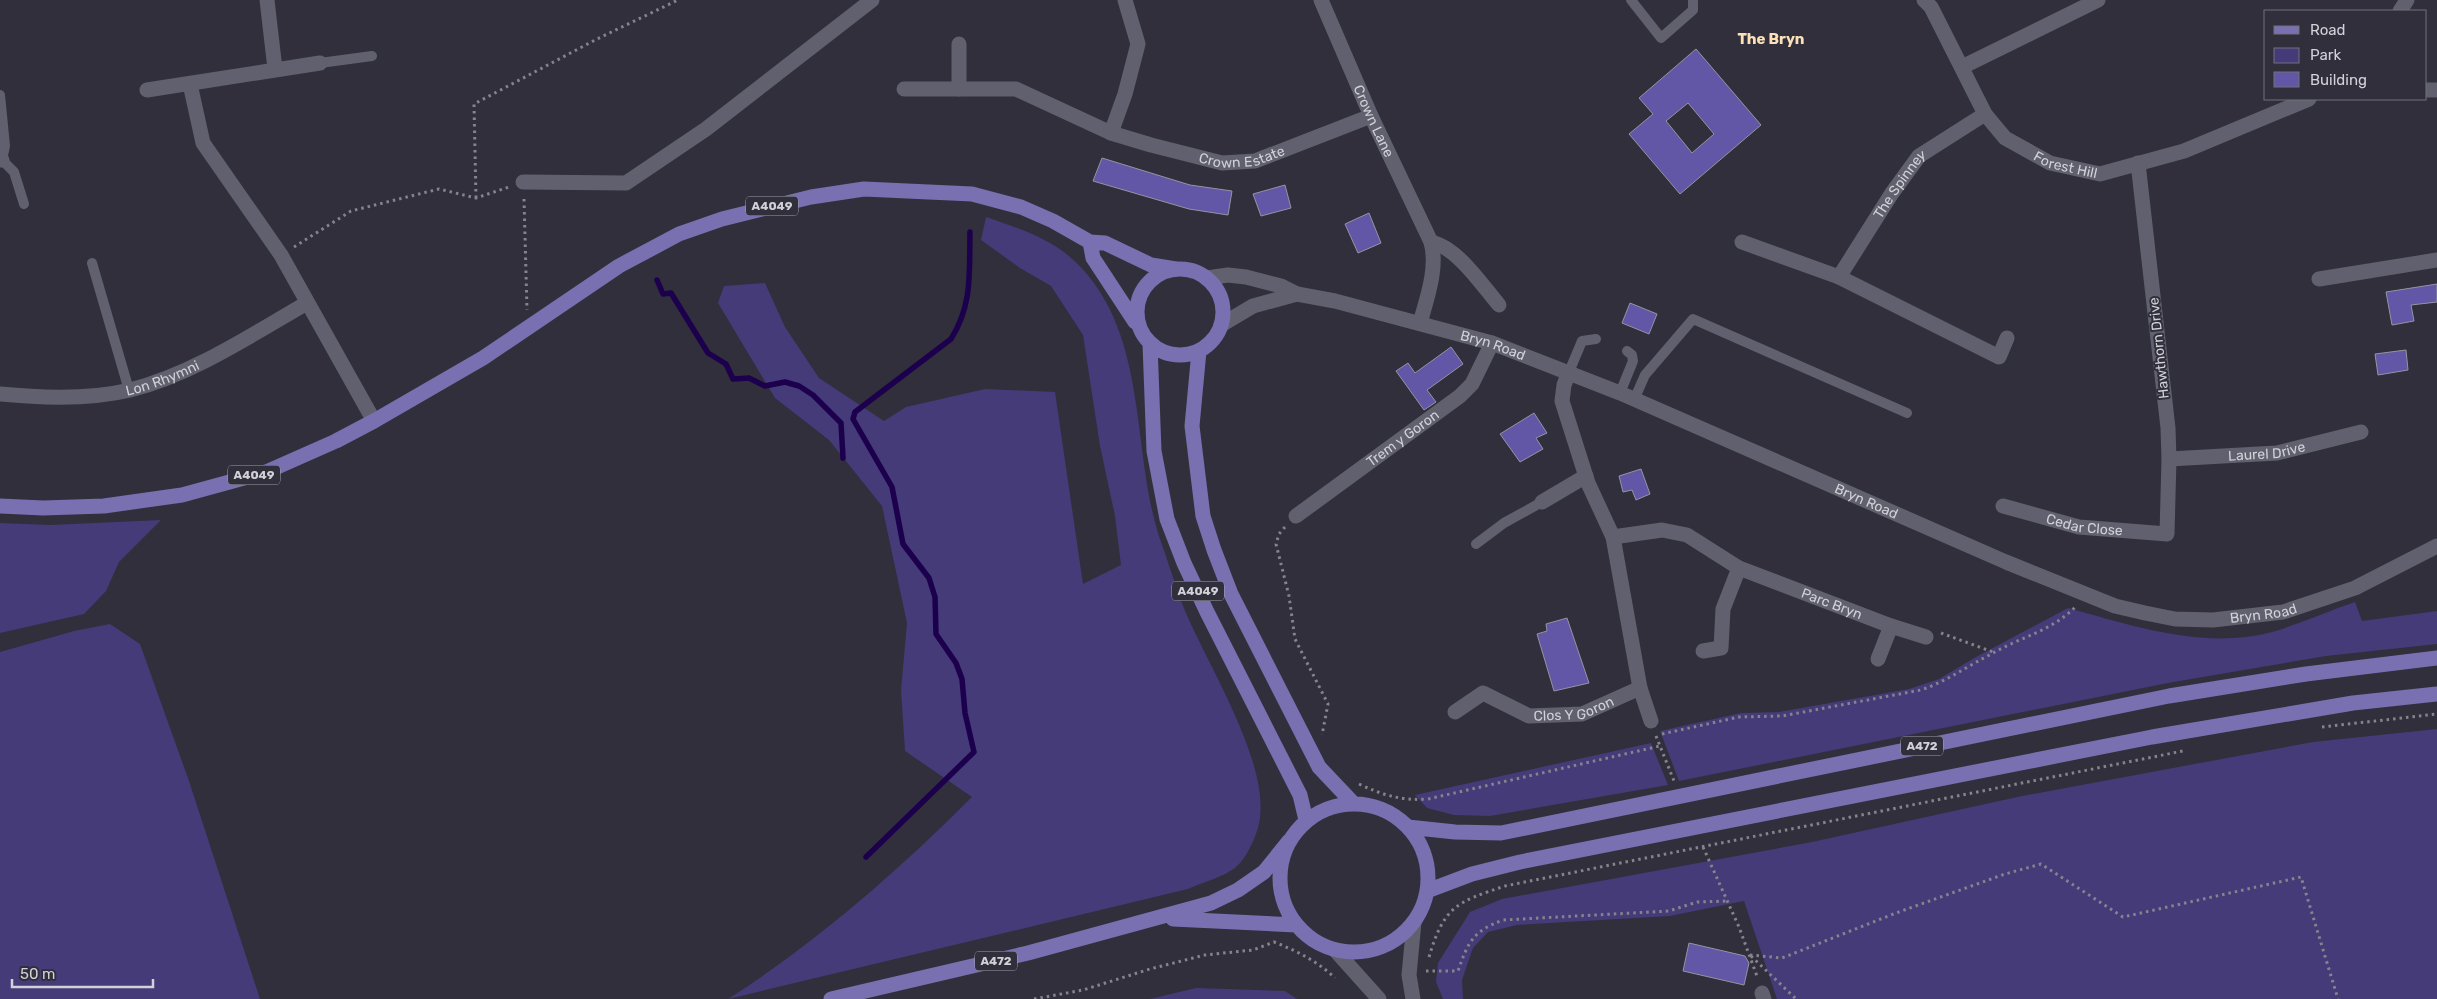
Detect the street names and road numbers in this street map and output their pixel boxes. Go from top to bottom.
street label: Crown Lane [1350,82,1398,160]
street label: Crown Estate [1197,142,1287,172]
street label: The Spinney [1870,145,1929,222]
street label: Forest Hill [2031,147,2099,182]
road number: A4049 [746,197,798,216]
street label: Hawthorn Drive [2145,296,2173,400]
street label: Bryn Road [1459,326,1528,364]
street label: Lon Rhymni [124,357,202,399]
street label: Trem y Goron [1363,406,1442,470]
street label: Laurel Drive [2228,438,2307,464]
road number: A4049 [228,466,280,484]
street label: Bryn Road [1832,480,1901,522]
street label: Cedar Close [2044,510,2124,539]
road number: A4049 [1172,582,1224,600]
street label: Parc Bryn [1799,584,1865,623]
street label: Bryn Road [2229,599,2299,627]
street label: Clos Y Goron [1533,692,1616,724]
road number: A472 [1901,736,1943,756]
road number: A472 [975,951,1017,970]

